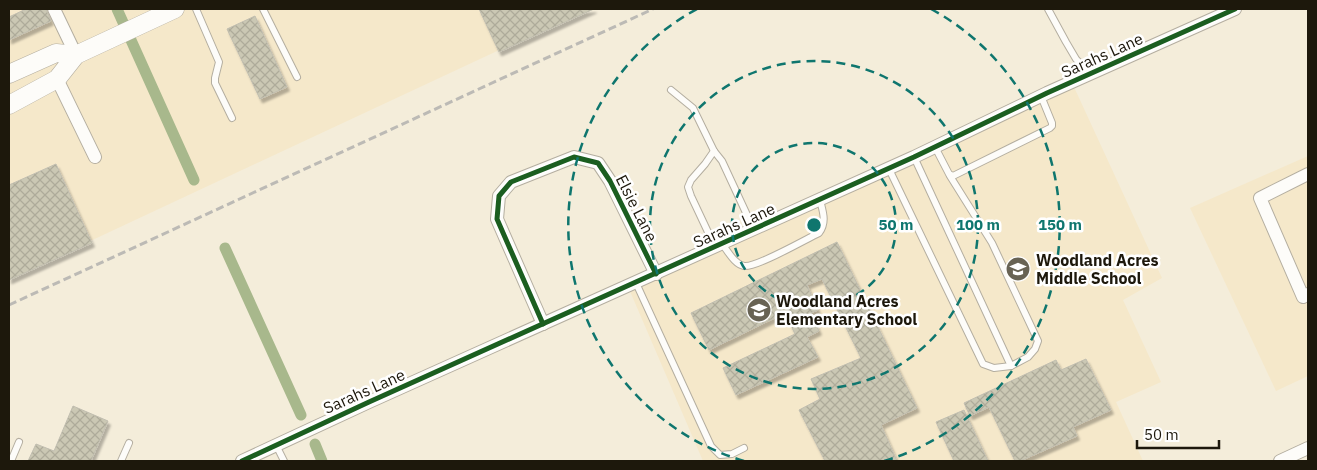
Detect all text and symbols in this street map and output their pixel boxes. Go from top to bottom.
street label: Sarahs Lane [1058,28,1146,82]
street label: Elsie Lane [612,171,662,245]
street label: Sarahs Lane [690,198,778,252]
text: 50 m [879,215,913,234]
text: 100 m [956,215,1000,234]
text: 150 m [1038,215,1082,234]
centre of rings [805,216,823,234]
place label: Woodland Acres Middle School [1036,250,1159,288]
school or university icon: Woodland Acres Middle School [1005,256,1031,282]
place label: Woodland Acres Elementary School [776,291,917,329]
school or university icon: Woodland Acres Elementary School [746,297,772,323]
street label: Sarahs Lane [320,364,408,418]
scale bar [1137,418,1220,450]
text: 50 m [1144,425,1179,444]

